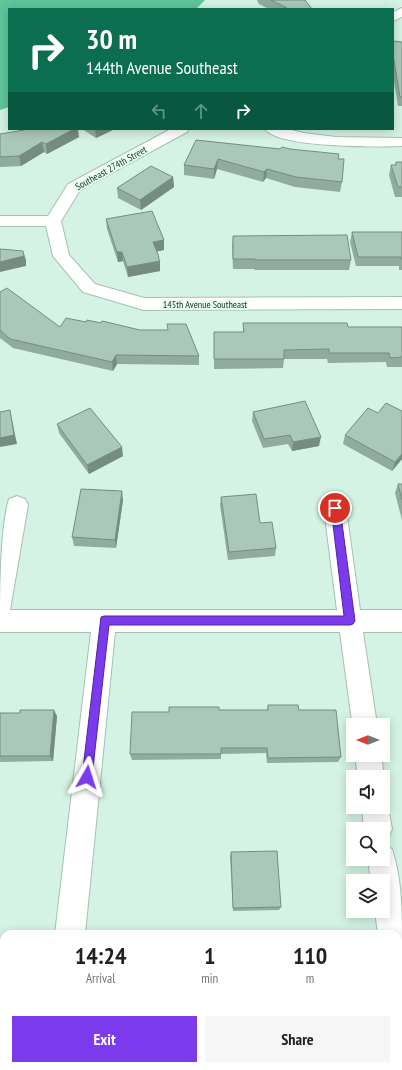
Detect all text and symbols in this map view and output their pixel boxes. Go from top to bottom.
text: 30 m [86,20,137,57]
icon: right [20,24,72,76]
text: 144th Avenue Southeast [86,56,238,79]
icon: left [148,100,170,122]
icon: ahead [190,100,212,122]
icon: right [232,100,254,122]
street label: Southeast 274th Street [73,143,149,193]
street label: 145th Avenue Southeast [163,298,247,311]
pin [318,491,352,525]
icon: arrive [324,497,346,519]
north arrow [346,718,390,762]
map controls [346,718,390,918]
position arrow [66,756,108,798]
button: sound [346,770,390,814]
button: search [346,822,390,866]
button: layers [346,874,390,918]
text: 14:24 [75,940,127,971]
text: 1 [204,940,215,971]
text: 110 [293,940,327,971]
text: Arrival [86,970,115,987]
text: min [201,970,218,987]
text: m [306,970,314,987]
button: Exit [12,1016,197,1062]
button: Share [205,1016,390,1062]

